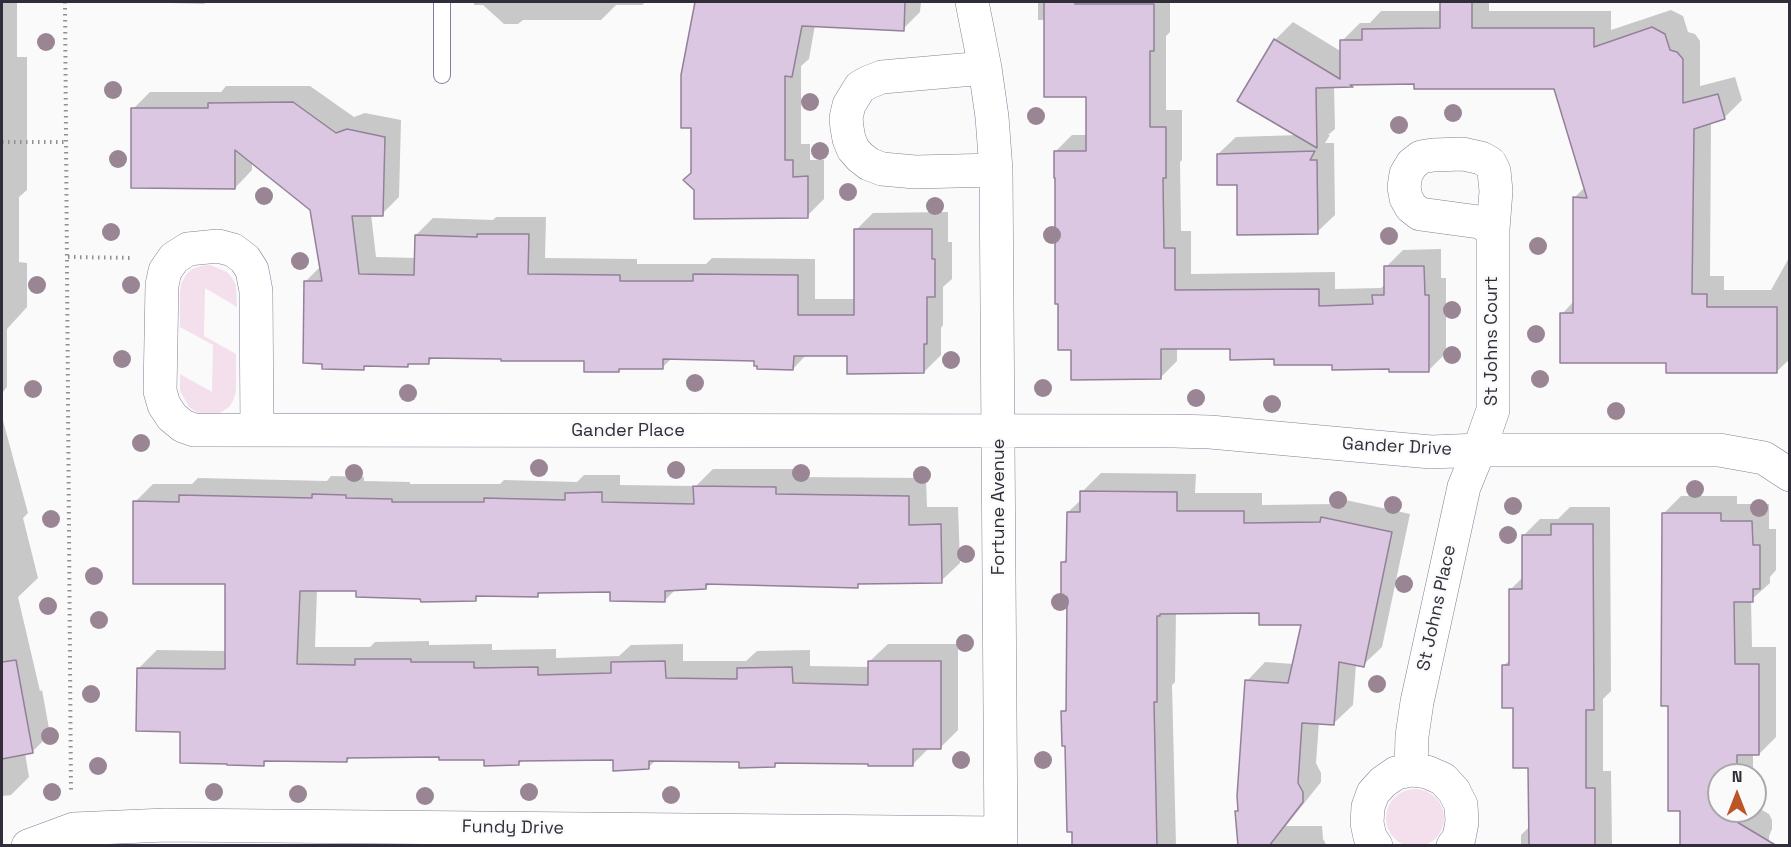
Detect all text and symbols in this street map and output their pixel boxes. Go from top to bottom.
street label: St Johns Court [1481,276,1503,406]
street label: Gander Place [571,420,685,442]
street label: Gander Drive [1341,433,1453,461]
street label: Fortune Avenue [988,439,1010,575]
street label: St Johns Place [1413,543,1461,673]
north arrow [1707,763,1767,823]
text: N [1732,766,1742,787]
street label: Fundy Drive [462,816,564,840]

